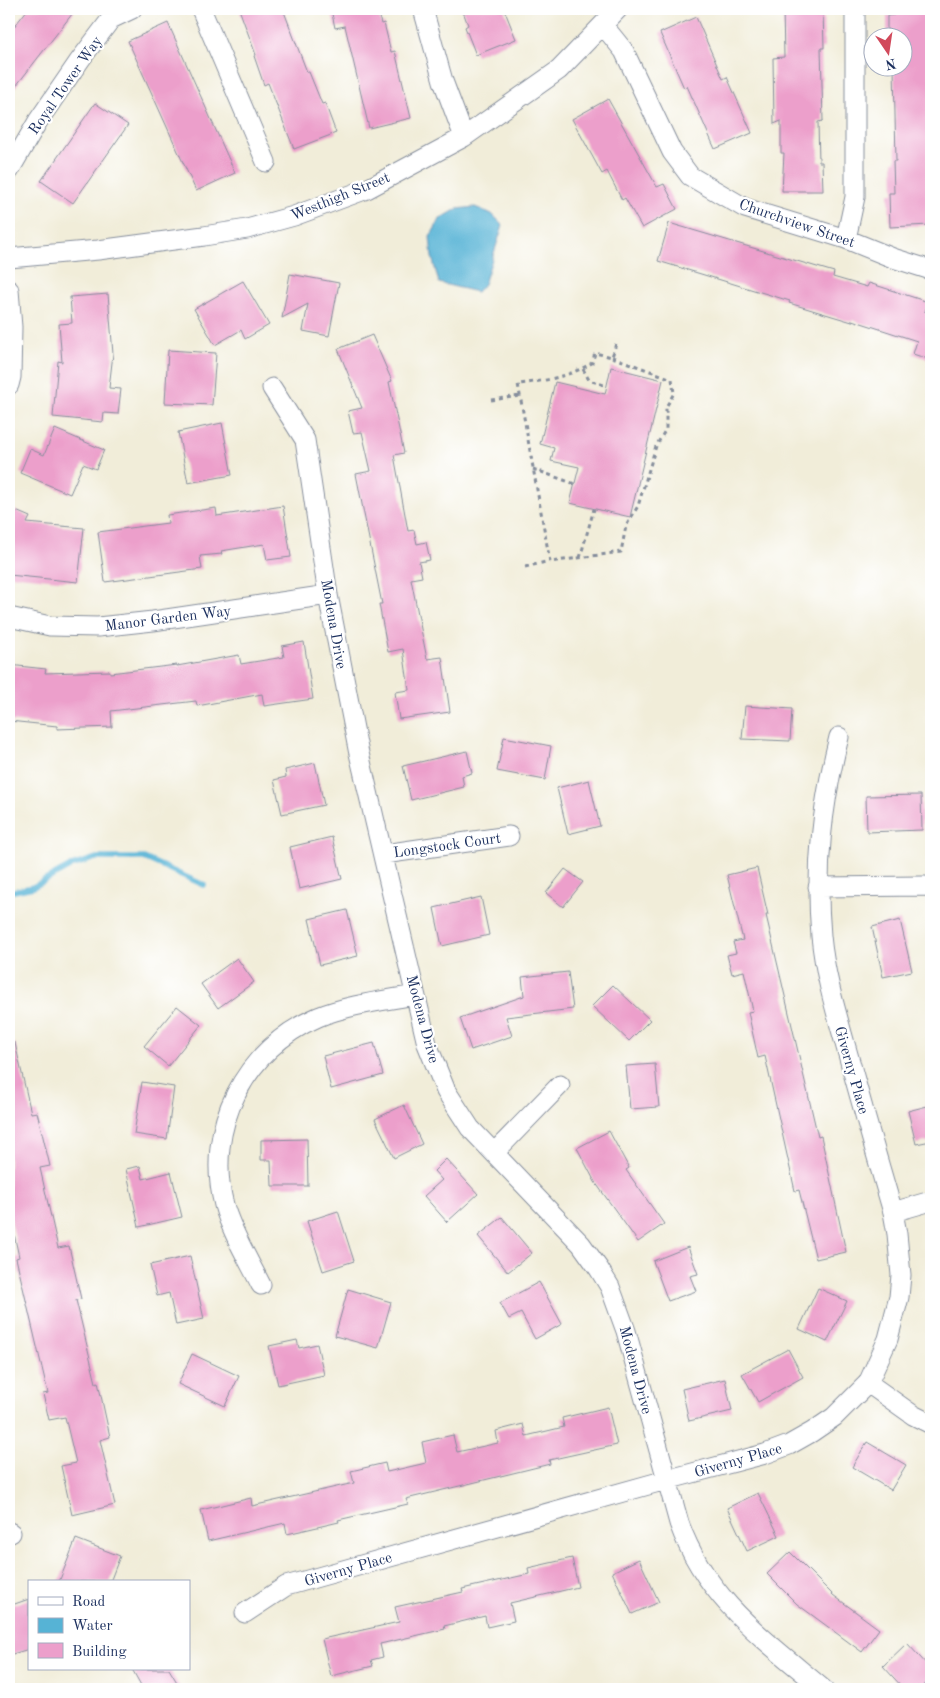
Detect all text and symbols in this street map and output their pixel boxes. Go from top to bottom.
north arrow [862,28,912,78]
street label: Royal Tower Way [27,34,106,138]
text: N [884,56,897,72]
street label: Westhigh Street [289,171,392,224]
street label: Churchview Street [737,198,856,251]
street label: Modena Drive [317,578,348,670]
street label: Manor Garden Way [104,604,232,635]
street label: Longstock Court [393,832,502,861]
street label: Modena Drive [403,974,441,1065]
street label: Giverny Place [831,1025,870,1116]
street label: Modena Drive [616,1325,654,1416]
street label: Giverny Place [693,1442,784,1481]
street label: Giverny Place [303,1551,394,1590]
legend [28,1580,190,1670]
text: Road [72,1595,106,1610]
text: Water [72,1619,113,1634]
text: Building [72,1645,127,1660]

